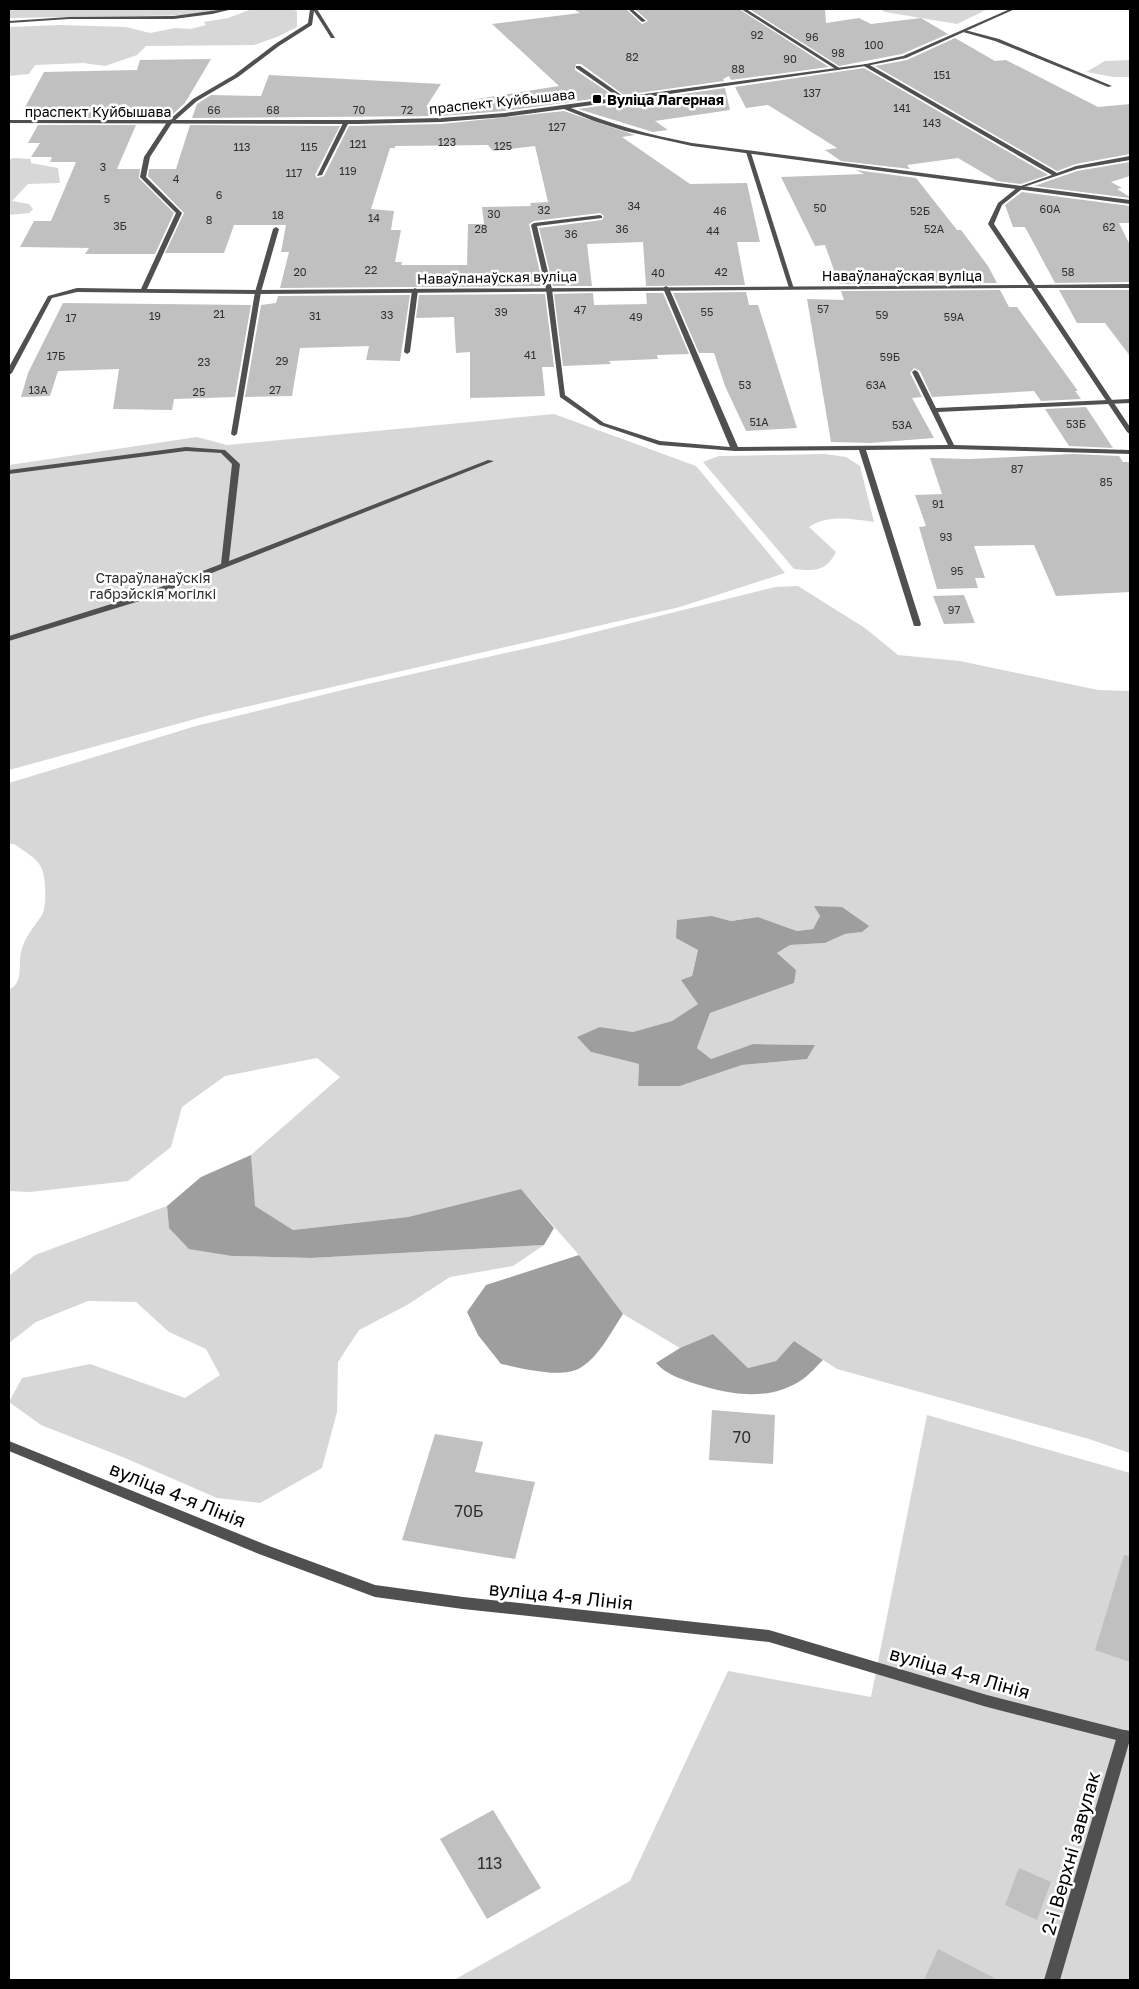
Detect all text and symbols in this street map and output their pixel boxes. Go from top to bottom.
house number: 92 [750,28,764,41]
house number: 96 [805,30,819,43]
house number: 100 [865,38,884,51]
house number: 98 [831,46,845,59]
house number: 82 [625,50,639,63]
house number: 90 [783,52,797,65]
house number: 88 [731,62,745,75]
house number: 151 [933,68,951,81]
street label: праспект Куйбышава [428,85,576,117]
house number: 137 [803,86,821,99]
place label: Вуліца Лагерная [607,91,724,108]
marker: Вуліца Лагерная [591,93,603,105]
house number: 141 [893,101,911,114]
street label: праспект Куйбышава [25,103,171,120]
house number: 66 [207,103,221,116]
house number: 68 [266,103,280,116]
house number: 70 [353,103,366,116]
house number: 72 [401,103,413,116]
house number: 143 [923,116,941,129]
house number: 127 [548,120,566,133]
house number: 123 [438,135,456,148]
house number: 121 [349,137,367,150]
house number: 125 [494,139,512,152]
house number: 113 [233,140,251,153]
house number: 115 [300,140,318,153]
house number: 3 [100,160,106,173]
house number: 119 [339,164,357,177]
house number: 117 [286,166,302,179]
house number: 4 [173,172,180,185]
house number: 6 [216,188,223,201]
house number: 5 [104,192,110,205]
house number: 34 [627,199,641,212]
house number: 50 [813,201,827,214]
house number: 60А [1040,202,1061,215]
house number: 32 [538,203,550,216]
house number: 46 [713,204,727,217]
house number: 52Б [910,204,930,217]
house number: 30 [487,207,501,220]
house number: 18 [272,208,284,221]
house number: 14 [368,211,380,224]
house number: 8 [206,213,213,226]
house number: 3Б [113,219,127,232]
house number: 62 [1102,220,1116,233]
house number: 28 [474,222,488,235]
house number: 36 [615,222,629,235]
house number: 52А [924,222,945,235]
house number: 44 [706,224,720,237]
house number: 36 [564,227,578,240]
house number: 22 [365,263,377,276]
house number: 20 [293,265,307,278]
house number: 42 [714,265,728,278]
house number: 58 [1061,265,1075,278]
house number: 40 [651,266,665,279]
street label: Наваўланаўская вуліца [417,267,577,287]
street label: Наваўланаўская вуліца [822,267,982,284]
house number: 57 [817,302,829,315]
house number: 47 [574,303,586,316]
house number: 39 [494,305,508,318]
house number: 55 [701,305,713,318]
house number: 21 [213,307,225,320]
house number: 33 [381,308,393,321]
house number: 59 [875,308,889,321]
house number: 19 [149,309,161,322]
house number: 31 [309,309,321,322]
house number: 49 [629,310,643,323]
house number: 59А [944,310,965,323]
house number: 17 [65,311,77,324]
house number: 41 [524,348,536,361]
house number: 17Б [47,349,65,362]
house number: 59Б [880,350,900,363]
house number: 29 [275,354,289,367]
house number: 23 [198,355,210,368]
house number: 53 [739,378,751,391]
house number: 63А [866,378,887,391]
house number: 13А [28,383,48,396]
house number: 27 [269,383,281,396]
house number: 25 [193,385,205,398]
house number: 51А [749,415,769,428]
house number: 53Б [1066,417,1086,430]
house number: 53А [892,418,913,431]
house number: 87 [1011,462,1023,475]
house number: 85 [1099,475,1113,488]
house number: 91 [932,497,944,510]
house number: 93 [939,530,953,543]
house number: 95 [950,564,964,577]
park label: Стараўланаўскія габрэйскія могілкі [90,569,216,602]
house number: 97 [948,603,960,616]
house number: 70 [733,1427,751,1447]
street label: вуліца 4-я Лінія [107,1456,249,1532]
house number: 70Б [454,1501,484,1521]
street label: вуліца 4-я Лінія [488,1576,634,1614]
street label: вуліца 4-я Лінія [887,1641,1033,1703]
street label: 2-і Верхні завулак [1036,1768,1104,1937]
house number: 113 [478,1853,502,1873]

